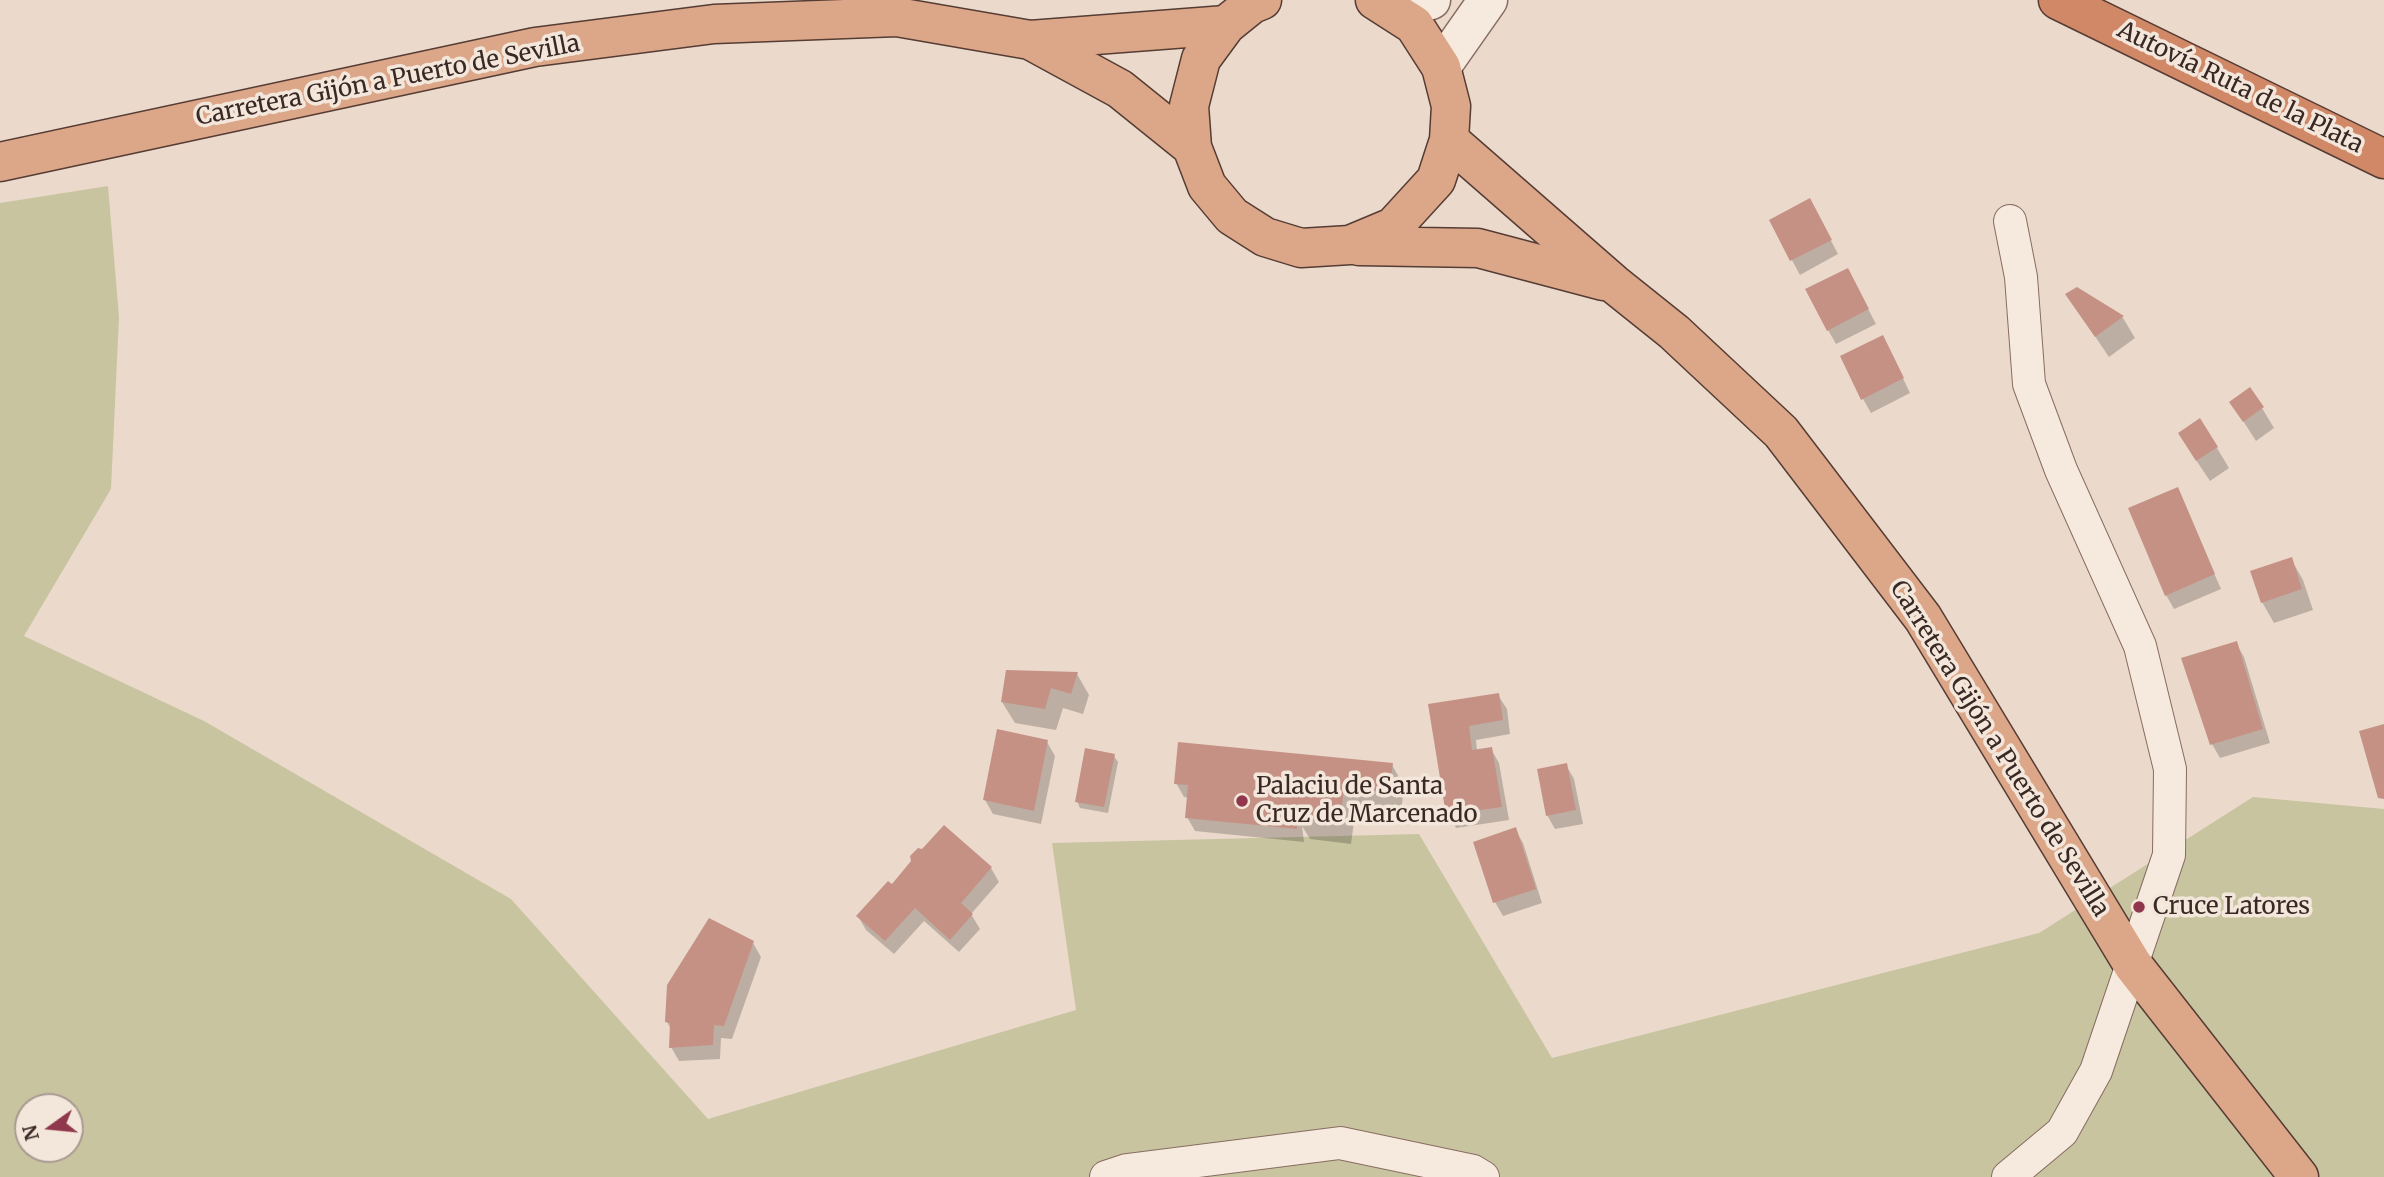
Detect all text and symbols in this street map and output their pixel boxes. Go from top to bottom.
street label: Autovía Ruta de la Plata [2112,16,2368,160]
street label: Carretera Gijón a Puerto de Sevilla [194,30,582,132]
street label: Carretera Gijón a Puerto de Sevilla [1883,576,2115,922]
place label: Palaciu de Santa Cruz de Marcenado [1256,773,1478,829]
marker: Palaciu de Santa Cruz de Marcenado [1234,793,1250,809]
place label: Cruce Latores [2153,893,2310,921]
marker: Cruce Latores [2131,899,2147,915]
north arrow [14,1093,84,1163]
text: N [17,1123,44,1143]

